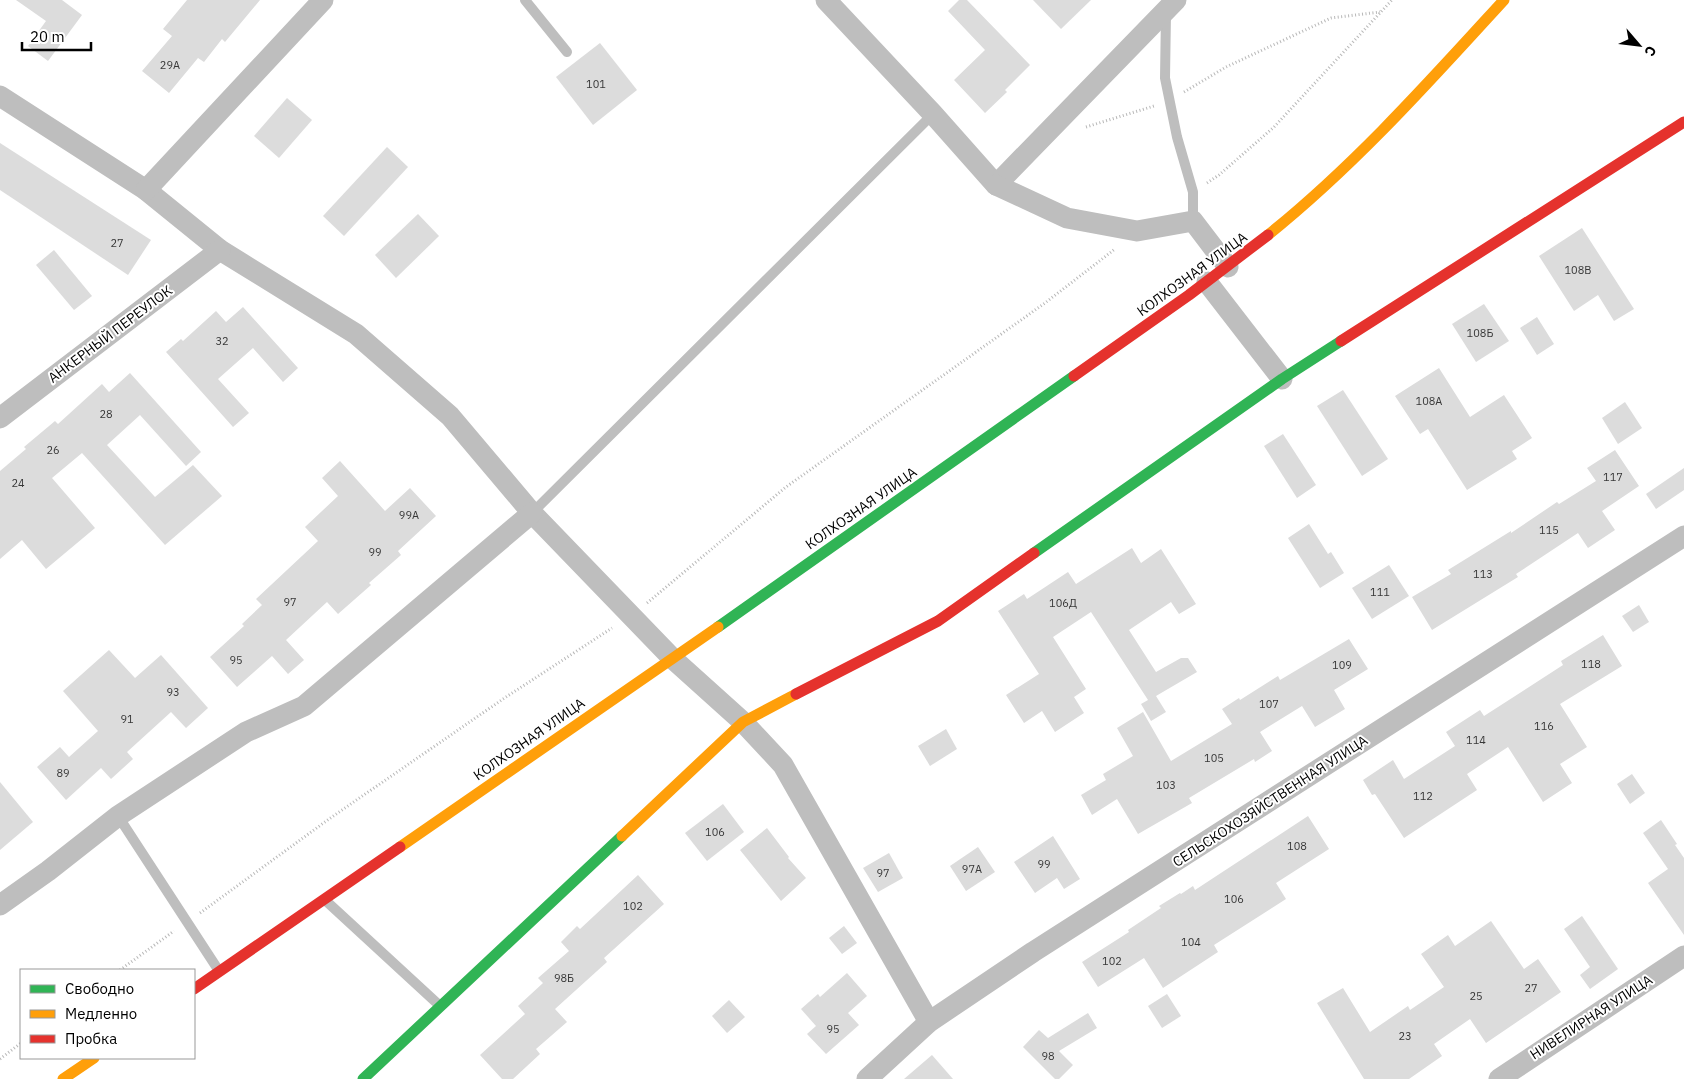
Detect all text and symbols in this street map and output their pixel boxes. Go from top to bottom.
scale bar [22,20,91,52]
north arrow [1614,20,1664,70]
text: 20 m [30,27,65,46]
text: С [1640,43,1661,59]
house number: 29А [160,58,180,72]
house number: 101 [586,77,606,91]
street label: КОЛХОЗНАЯ УЛИЦА [1133,228,1251,320]
house number: 27 [110,236,124,250]
house number: 108В [1565,263,1591,277]
street label: АНКЕРНЫЙ ПЕРЕУЛОК [44,281,176,387]
house number: 108Б [1467,326,1493,340]
house number: 32 [215,334,229,348]
house number: 108А [1416,394,1442,408]
house number: 28 [99,407,113,421]
house number: 26 [46,443,60,457]
street label: КОЛХОЗНАЯ УЛИЦА [802,463,920,553]
house number: 117 [1603,470,1623,484]
house number: 24 [11,476,25,490]
house number: 99А [399,508,419,522]
house number: 115 [1539,523,1559,537]
house number: 99 [368,545,382,559]
house number: 113 [1473,567,1493,581]
house number: 111 [1370,585,1390,599]
house number: 97 [283,595,297,609]
house number: 106Д [1049,596,1077,610]
house number: 95 [229,653,243,667]
house number: 118 [1581,657,1601,671]
house number: 109 [1332,658,1352,672]
house number: 93 [166,685,180,699]
street label: КОЛХОЗНАЯ УЛИЦА [470,694,588,784]
house number: 107 [1259,697,1279,711]
house number: 91 [120,712,134,726]
house number: 116 [1534,719,1554,733]
street label: СЕЛЬСКОХОЗЯЙСТВЕННАЯ УЛИЦА [1169,730,1371,871]
house number: 114 [1466,733,1486,747]
house number: 105 [1204,751,1224,765]
house number: 89 [56,766,70,780]
house number: 103 [1156,778,1176,792]
house number: 112 [1413,789,1433,803]
house number: 106 [705,825,725,839]
house number: 108 [1287,839,1307,853]
house number: 99 [1037,857,1051,871]
house number: 97А [962,862,982,876]
house number: 97 [876,866,890,880]
house number: 106 [1224,892,1244,906]
house number: 102 [623,899,643,913]
house number: 104 [1181,935,1201,949]
house number: 102 [1102,954,1122,968]
legend [20,969,195,1059]
house number: 98Б [554,971,574,985]
street label: НИВЕЛИРНАЯ УЛИЦА [1526,971,1656,1063]
text: Свободно [65,979,134,998]
house number: 27 [1524,981,1538,995]
house number: 25 [1469,989,1483,1003]
text: Медленно [65,1004,137,1023]
house number: 95 [826,1022,840,1036]
text: Пробка [65,1029,117,1048]
house number: 23 [1398,1029,1412,1043]
house number: 98 [1041,1049,1055,1063]

